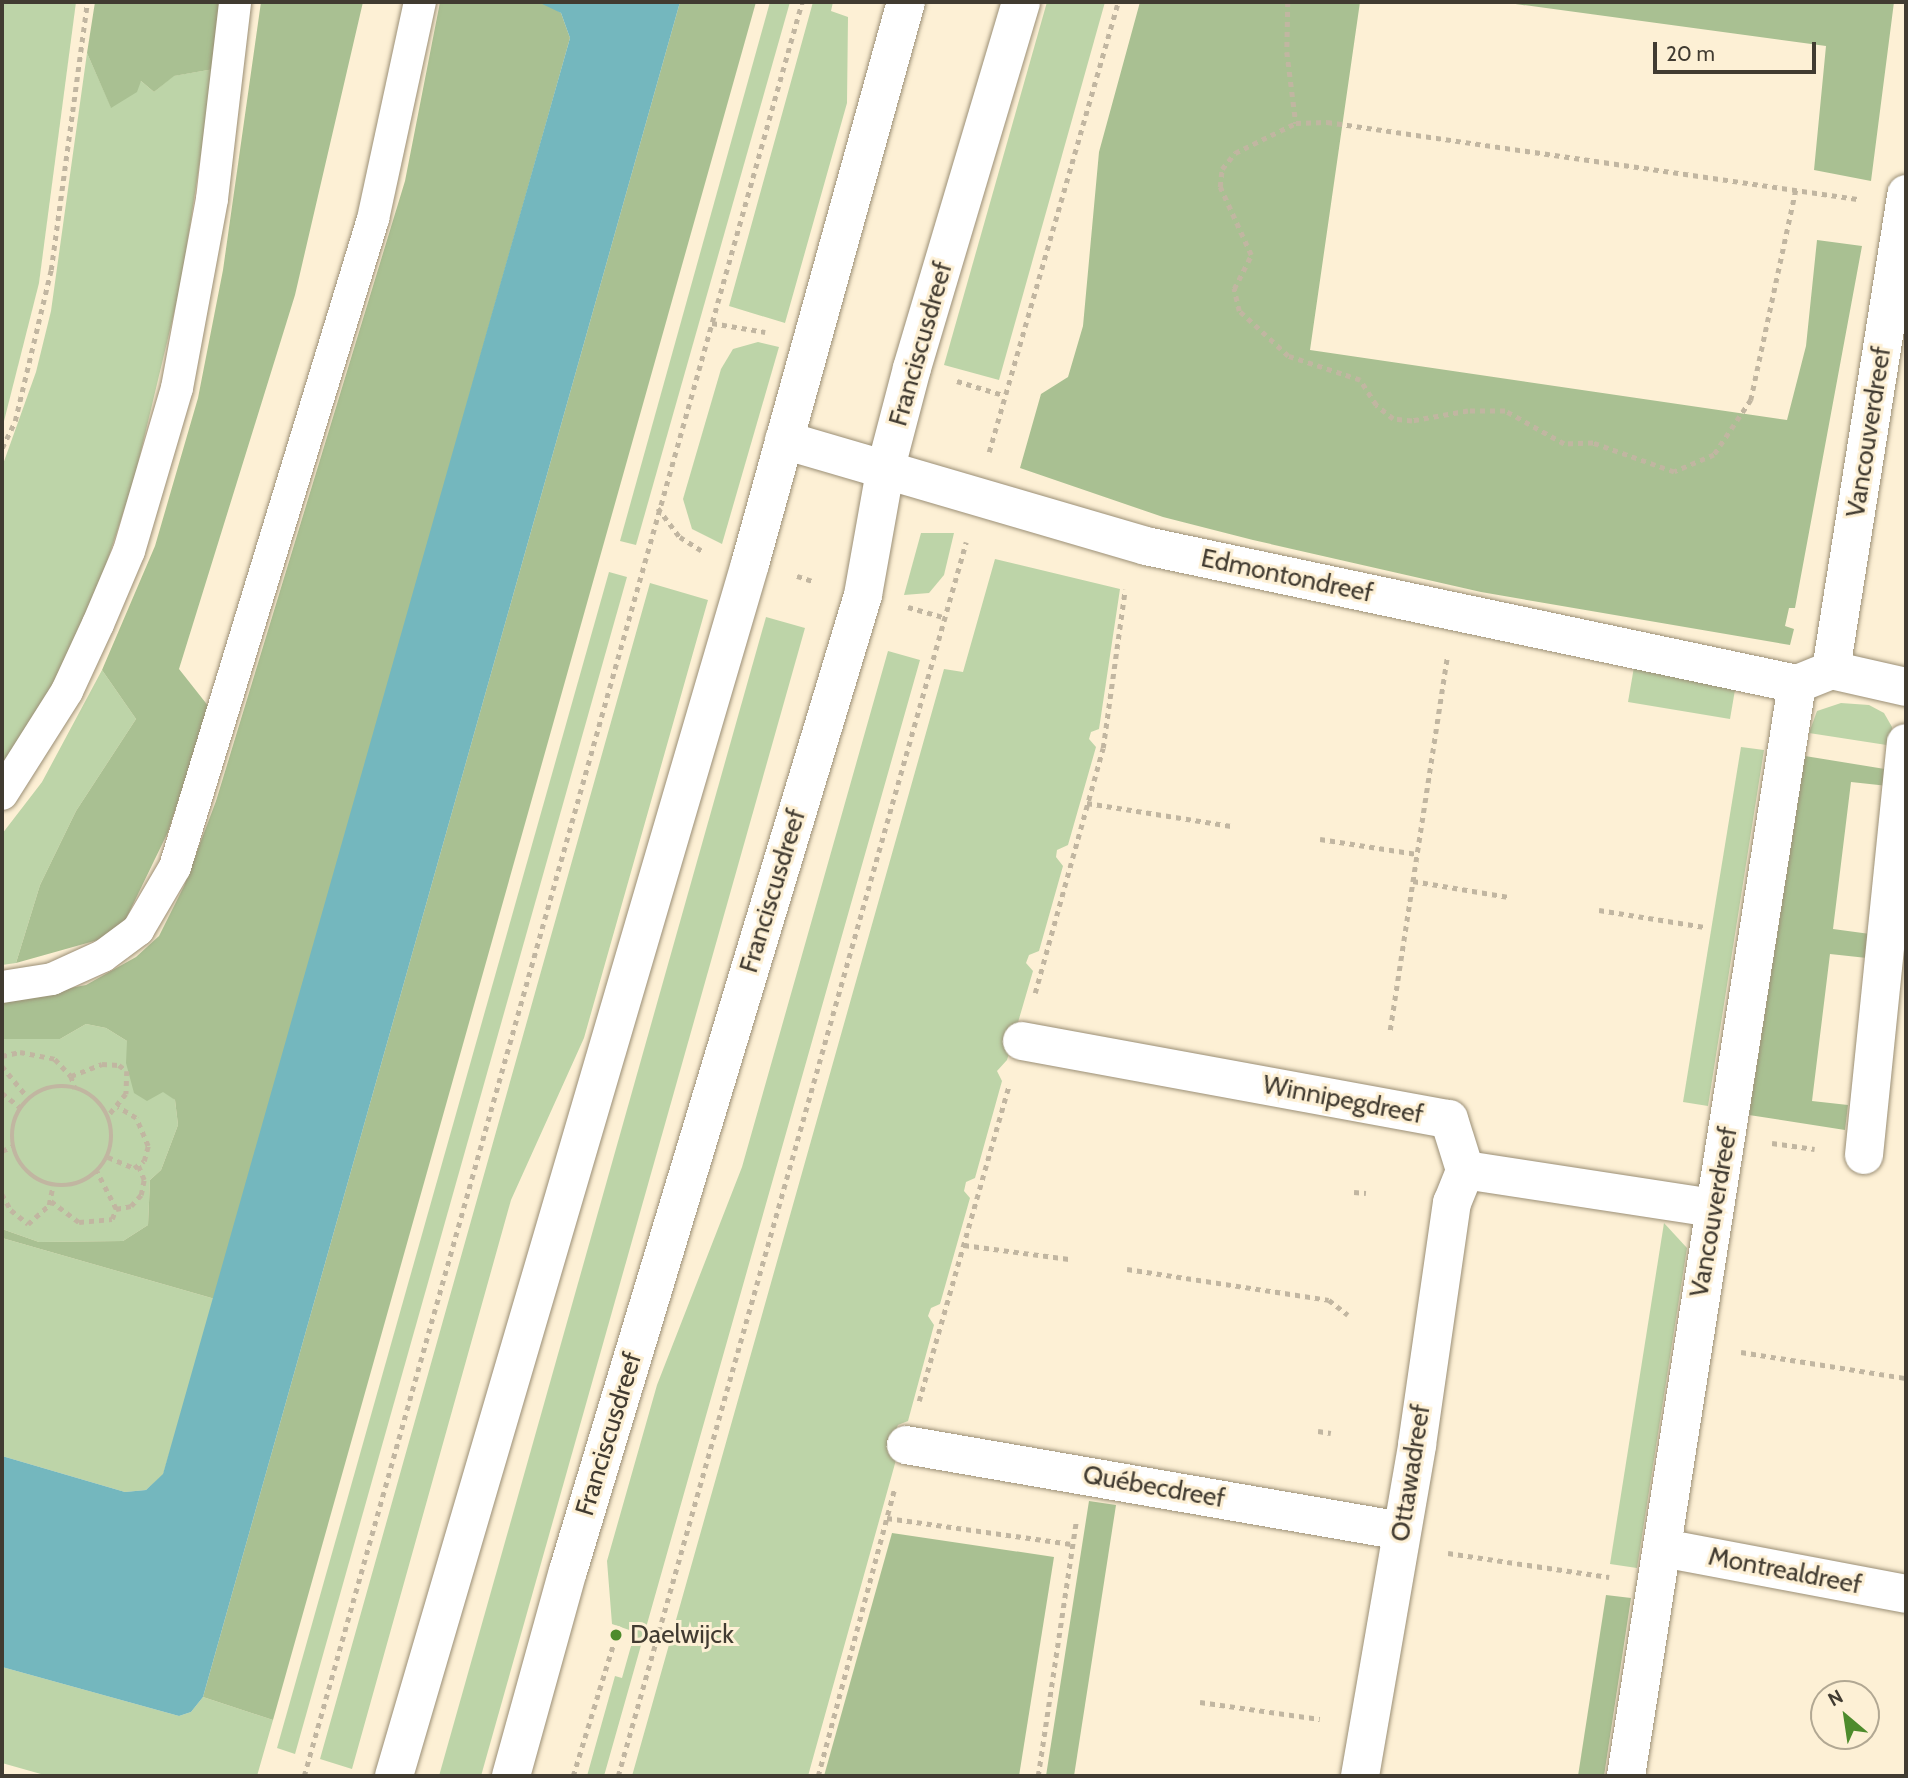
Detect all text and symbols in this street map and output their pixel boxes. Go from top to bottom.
scale bar [1656,28,1819,72]
text: 20 m [1666,41,1715,66]
street label: Franciscusdreef [883,258,959,430]
street label: Vancouverdreef [1840,344,1898,520]
street label: Edmontondreef [1198,543,1376,609]
street label: Franciscusdreef [733,805,813,977]
street label: Winnipegdreef [1260,1069,1426,1131]
street label: Vancouverdreef [1684,1124,1744,1300]
street label: Franciscusdreef [569,1348,649,1520]
street label: Ottawadreef [1385,1402,1437,1544]
street label: Québecdreef [1081,1459,1227,1515]
street label: Montrealdreef [1706,1541,1864,1601]
place label: Daelwijck [630,1619,734,1651]
marker: Daelwijck [608,1627,624,1643]
north arrow [1810,1680,1880,1750]
text: N [1824,1685,1847,1711]

